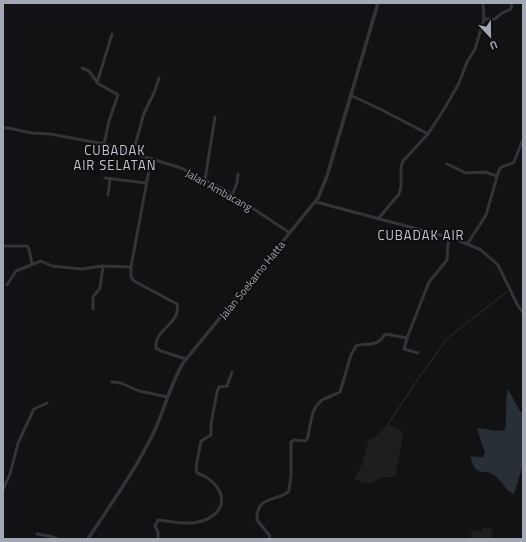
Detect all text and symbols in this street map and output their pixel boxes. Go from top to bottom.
north arrow [470,16,510,56]
text: U [487,37,500,54]
district label: CUBADAK AIR SELATAN [73,140,157,175]
street label: Jalan Ambacang [183,165,256,215]
district label: CUBADAK AIR [377,225,465,245]
street label: Jalan Soekarno Hatta [215,237,289,323]

